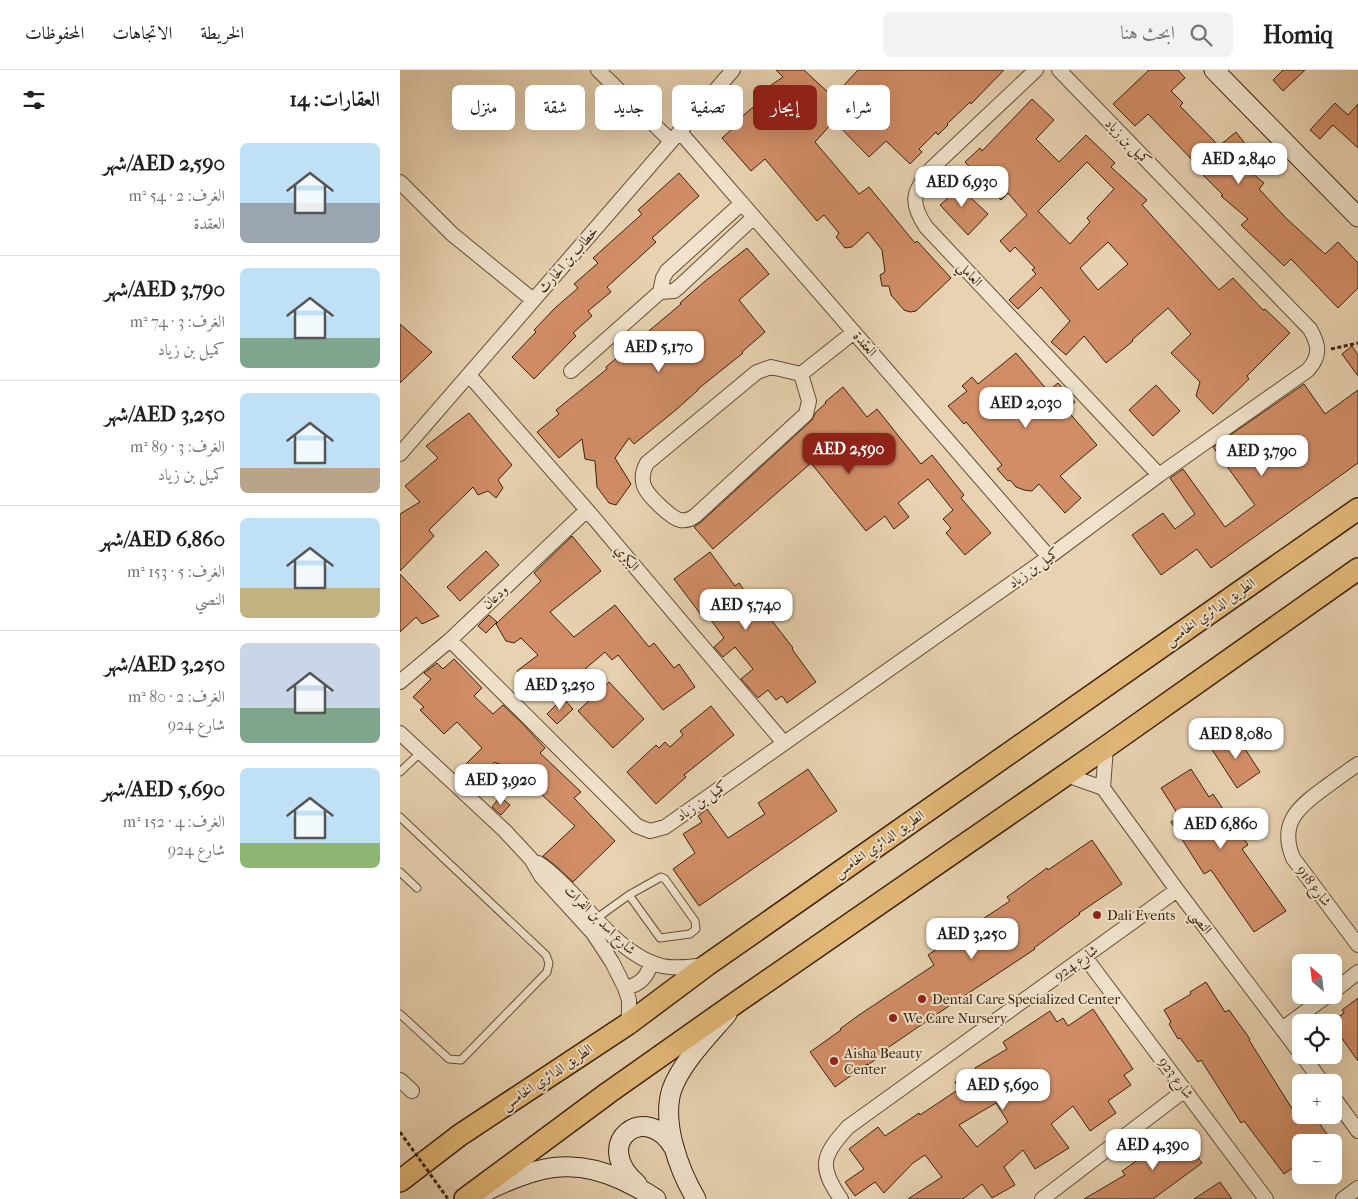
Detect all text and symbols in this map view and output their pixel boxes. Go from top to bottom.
search box [883,12,1233,57]
icon: search [1187,21,1215,49]
text: Homiq [1263,21,1333,49]
text: ابحث هنا [1120,22,1175,44]
text: المحفوظات [25,23,84,44]
text: الاتجاهات [112,23,172,44]
text: الخريطة [200,23,244,44]
chip: منزل [452,85,515,130]
chip: شقة [525,85,585,130]
chip: جديد [595,85,662,130]
chip: تصفية [672,85,743,130]
chip: إيجار [753,85,817,130]
chip: شراء [827,85,890,130]
icon: filters [20,86,48,114]
text: العقارات: 14 [289,87,380,111]
street label: كميل بن زياد [1100,115,1155,170]
pin: AED 2,840 [1182,142,1296,185]
text: AED 2,840 [1202,149,1276,168]
text: AED 2,590/شهر [103,151,225,175]
icon: home [280,163,340,223]
pin: AED 6,930 [905,166,1019,208]
text: AED 6,930 [926,172,998,191]
text: الغرف: 2 · 54 m² [128,186,225,205]
text: العقدة [193,214,225,233]
street label: خطاب بن الحارث [534,223,602,297]
street label: العاملي [951,258,986,293]
text: AED 3,790/شهر [104,277,225,301]
icon: home [280,288,340,348]
text: الغرف: 3 · 74 m² [130,312,225,331]
street label: العقدة [850,328,880,360]
pin: AED 5,170 [602,330,716,373]
text: AED 5,170 [625,337,693,356]
text: كميل بن زياد [158,340,225,359]
pin: AED 2,030 [969,386,1083,429]
text: AED 2,030 [990,393,1062,412]
text: AED 3,250/شهر [104,402,225,426]
icon: home [280,413,340,473]
pin: AED 2,590 [792,432,906,475]
pin: AED 3,790 [1205,434,1319,477]
text: الغرف: 3 · 89 m² [130,437,225,456]
text: AED 2,590 [814,439,884,458]
text: AED 3,790 [1227,441,1297,460]
text: كميل بن زياد [158,465,225,484]
text: AED 6,860/شهر [100,527,225,551]
icon: home [280,538,340,598]
street label: البكري [609,541,643,576]
street label: كميل بن زياد [1005,544,1064,594]
text: الغرف: 5 · 153 m² [127,562,225,581]
street label: الطريق الدائري الخامس [1162,575,1260,652]
street label: ودعان [479,581,511,613]
pin: AED 5,740 [689,588,803,631]
text: النصي [195,590,225,609]
text: AED 5,740 [711,595,781,614]
text: AED 3,250/شهر [104,652,225,676]
icon: home [280,663,340,723]
pin: AED 3,250 [503,668,617,711]
text: AED 3,250 [525,675,595,694]
text: الغرف: 2 · 80 m² [128,687,225,706]
text: شارع 924 [168,715,225,734]
pin: AED 8,080 [1179,718,1293,760]
text: AED 8,080 [1200,724,1272,743]
pin: AED 3,920 [444,764,558,806]
text: AED 3,920 [466,770,536,789]
text: AED 5,690/شهر [102,777,225,801]
street label: كميل بن زياد [673,777,732,827]
icon: home [280,788,340,848]
street label: الطريق الدائري الخامس [831,807,929,884]
pin: AED 6,860 [1164,808,1278,850]
text: الغرف: 4 · 152 m² [123,812,225,831]
text: AED 6,860 [1184,814,1258,833]
text: شارع 924 [168,840,225,859]
street label: شارع 918 [1291,862,1335,912]
street label: شارع اسد بن الفرات [559,882,639,961]
street label: النصي [1182,906,1216,941]
place label: Dali Events [1107,907,1175,924]
marker: Dali Events [1091,909,1103,921]
pin: AED 3,250 [915,918,1029,960]
text: AED 3,250 [937,924,1007,943]
street label: شارع 924 [1051,941,1103,987]
north arrow [1292,954,1342,1004]
map controls [1292,954,1342,1184]
place label: Dental Care Specialized Center [932,991,1120,1008]
marker: Dental Care Specialized Center [916,993,928,1005]
place label: We Care Nursery [902,1010,1008,1027]
marker: We Care Nursery [887,1012,899,1024]
button: locate [1292,1014,1342,1064]
street label: الطريق الدائري الخامس [498,1040,598,1116]
place label: Aisha Beauty Center [843,1045,923,1078]
street label: شارع 923 [1152,1054,1197,1104]
marker: Aisha Beauty Center [828,1055,840,1067]
pin: AED 5,690 [946,1068,1060,1111]
button: + [1292,1074,1342,1124]
text: AED 5,690 [967,1075,1039,1094]
pin: AED 4,390 [1096,1128,1210,1171]
button: − [1292,1134,1342,1184]
text: AED 4,390 [1117,1135,1189,1154]

